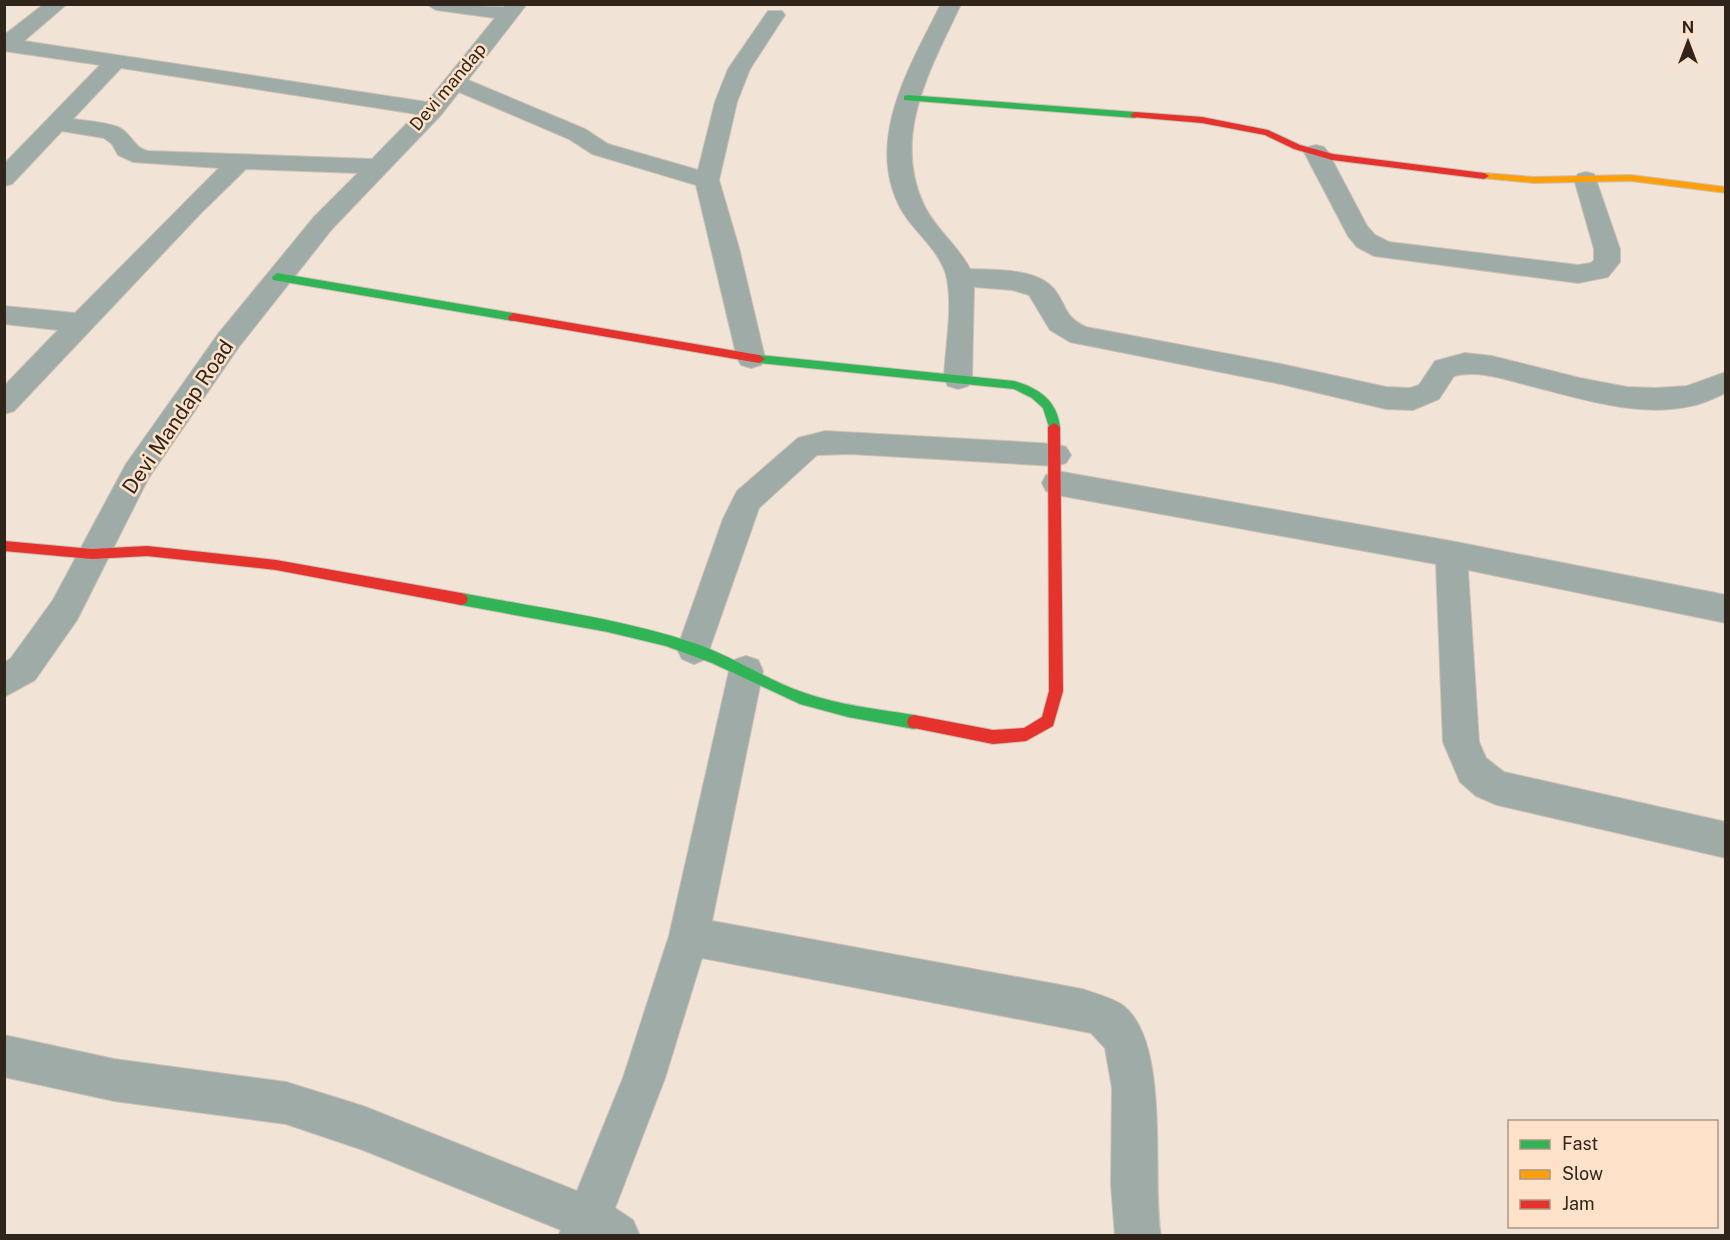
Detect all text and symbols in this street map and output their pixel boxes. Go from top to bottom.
north arrow [1658,12,1718,72]
text: N [1682,18,1694,37]
street label: Devi mandap [405,39,490,135]
street label: Devi Mandap Road [117,335,238,499]
legend [1508,1120,1718,1228]
text: Fast [1562,1133,1598,1154]
text: Slow [1562,1163,1603,1184]
text: Jam [1562,1193,1595,1214]

